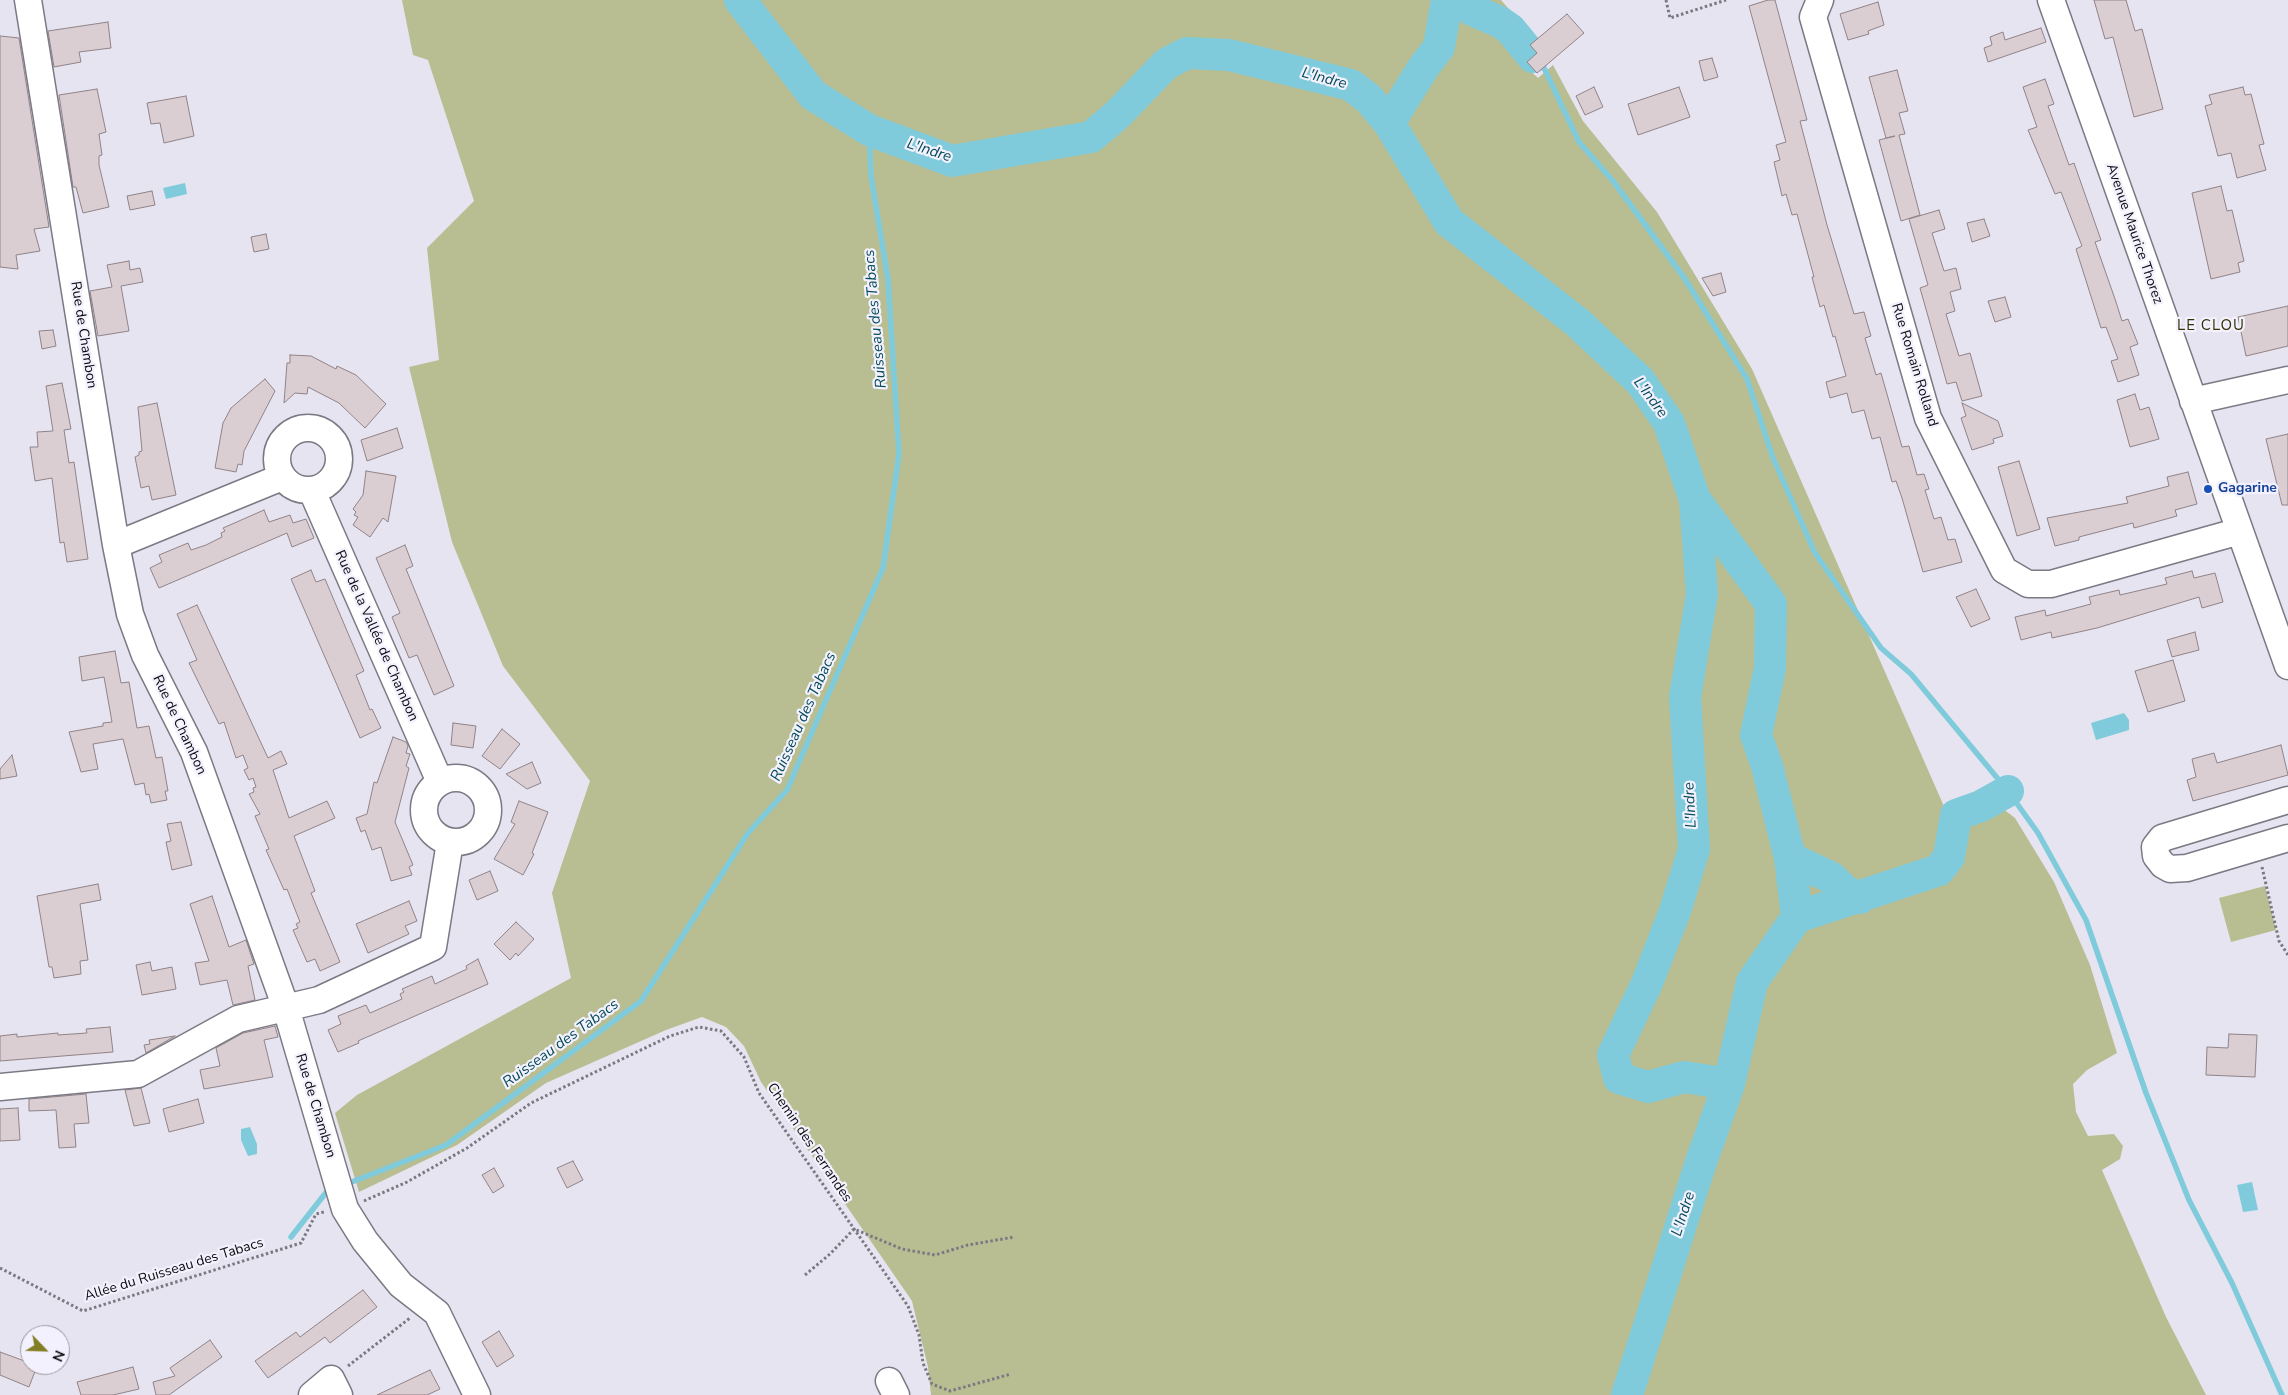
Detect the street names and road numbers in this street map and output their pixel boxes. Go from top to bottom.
street label: Avenue Maurice Thorez [2102,162,2166,306]
street label: Rue de Chambon [66,280,100,390]
street label: Rue Romain Rolland [1887,301,1941,429]
street label: Rue de la Vallée de Chambon [331,548,421,724]
street label: Rue de Chambon [149,672,209,778]
street label: Rue de Chambon [291,1052,339,1160]
street label: Chemin des Ferrandes [763,1080,855,1206]
street label: Allée du Ruisseau des Tabacs [82,1235,266,1305]

